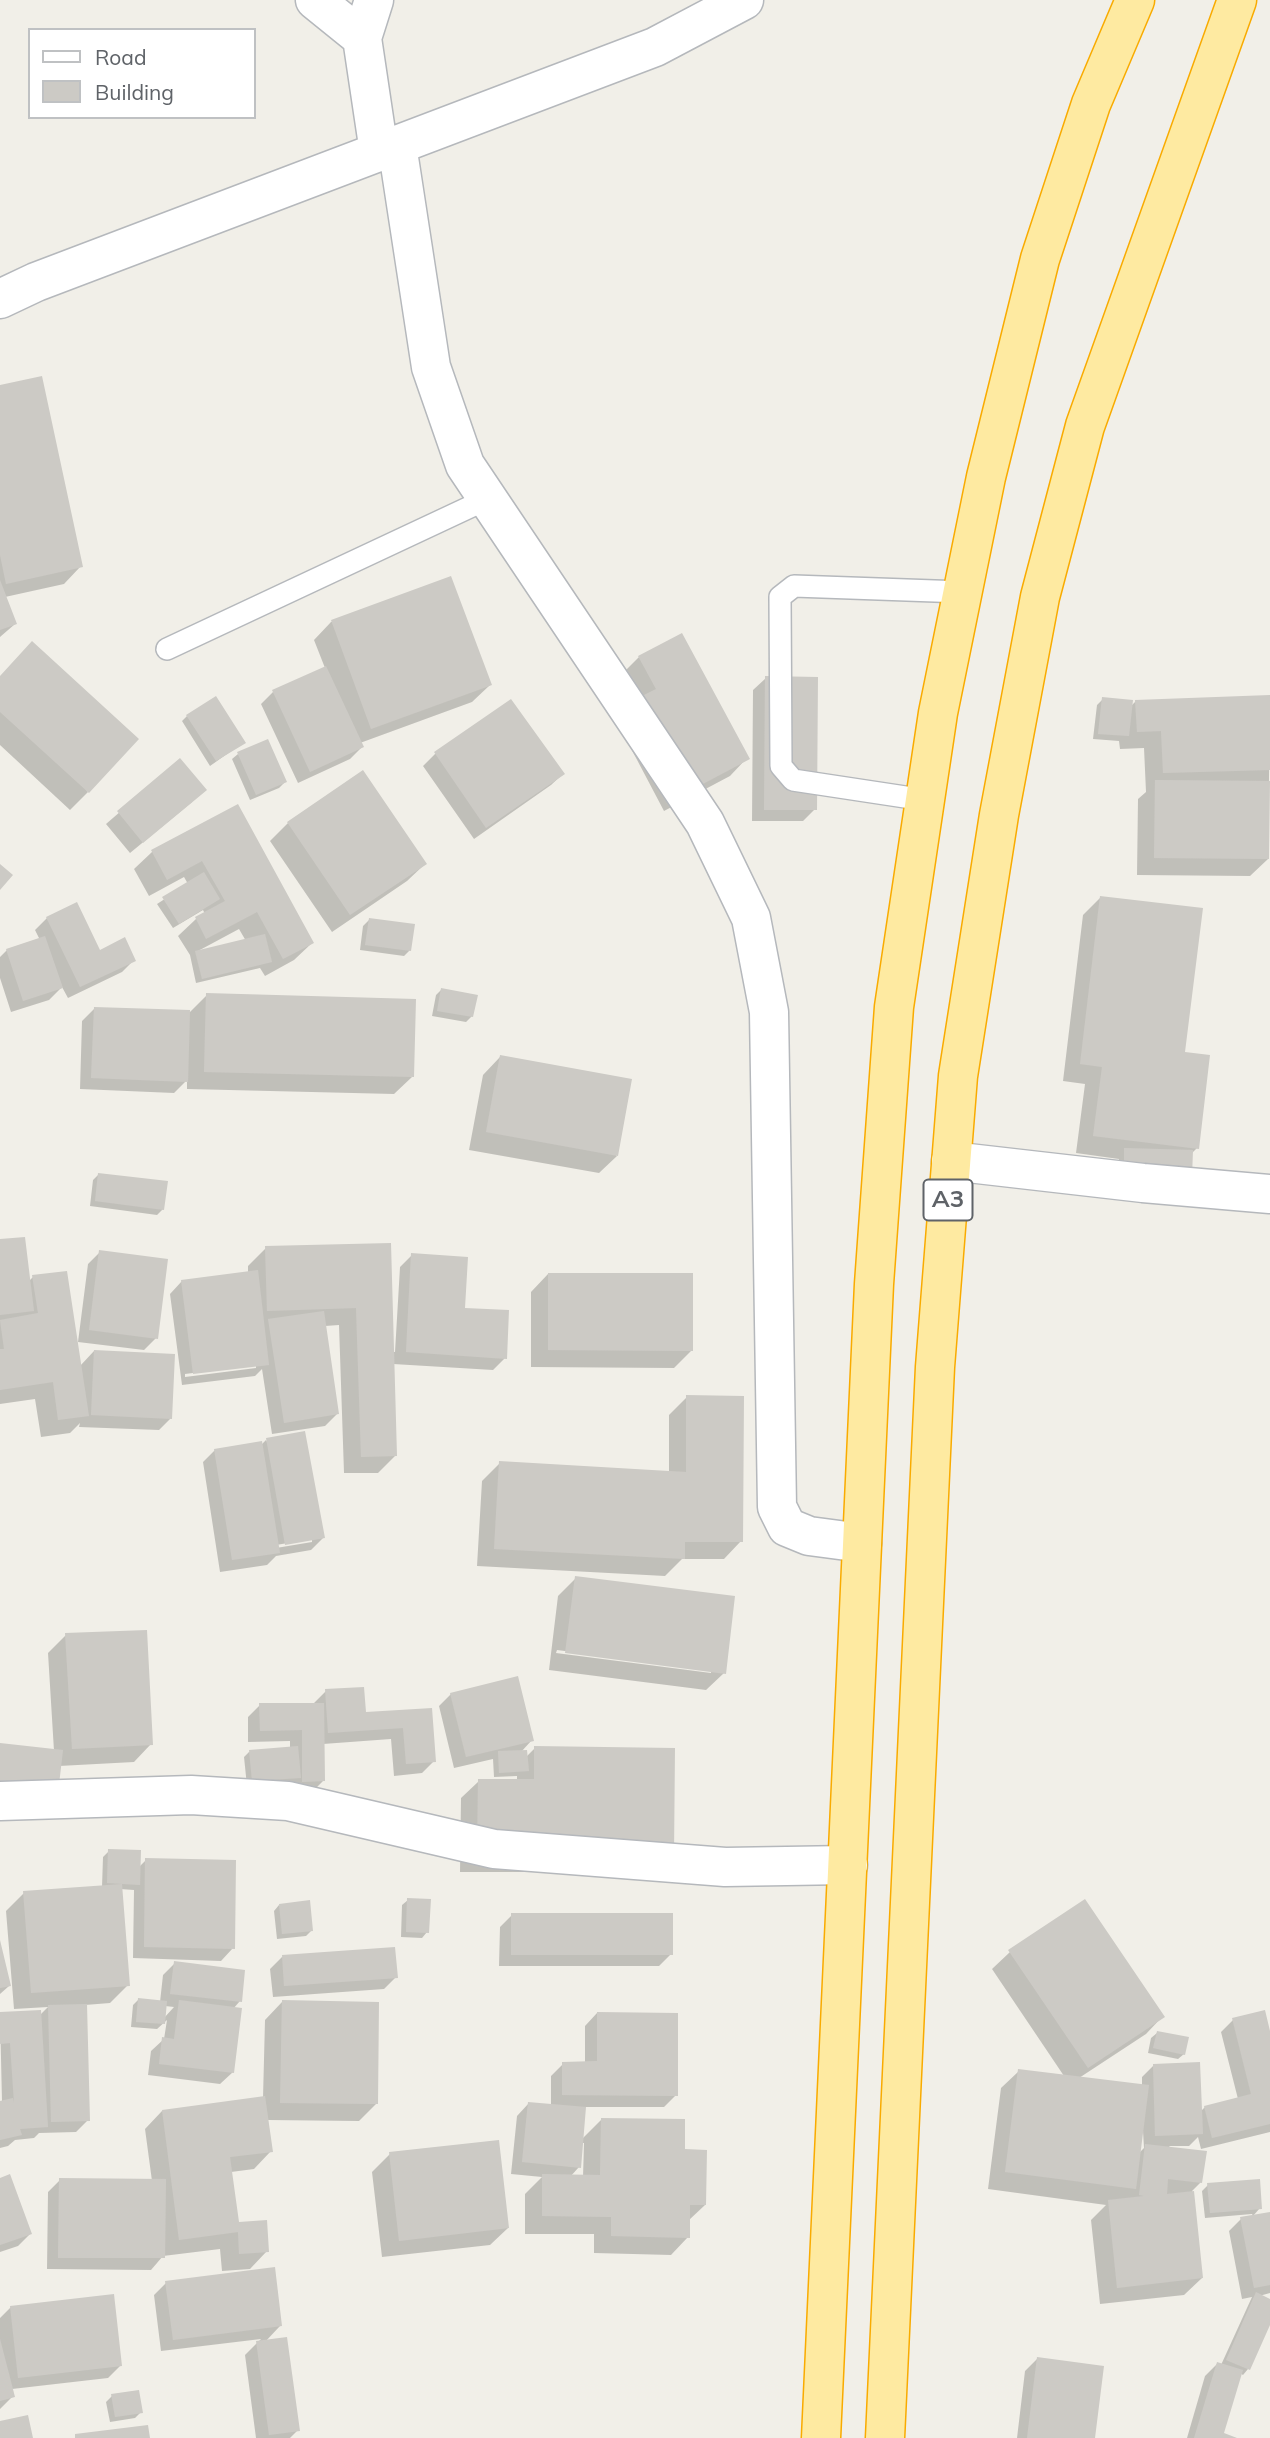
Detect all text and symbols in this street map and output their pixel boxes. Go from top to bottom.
legend [28,28,256,119]
text: Road [95,44,146,70]
text: Building [95,79,174,105]
road number: A3 [923,1180,972,1220]

